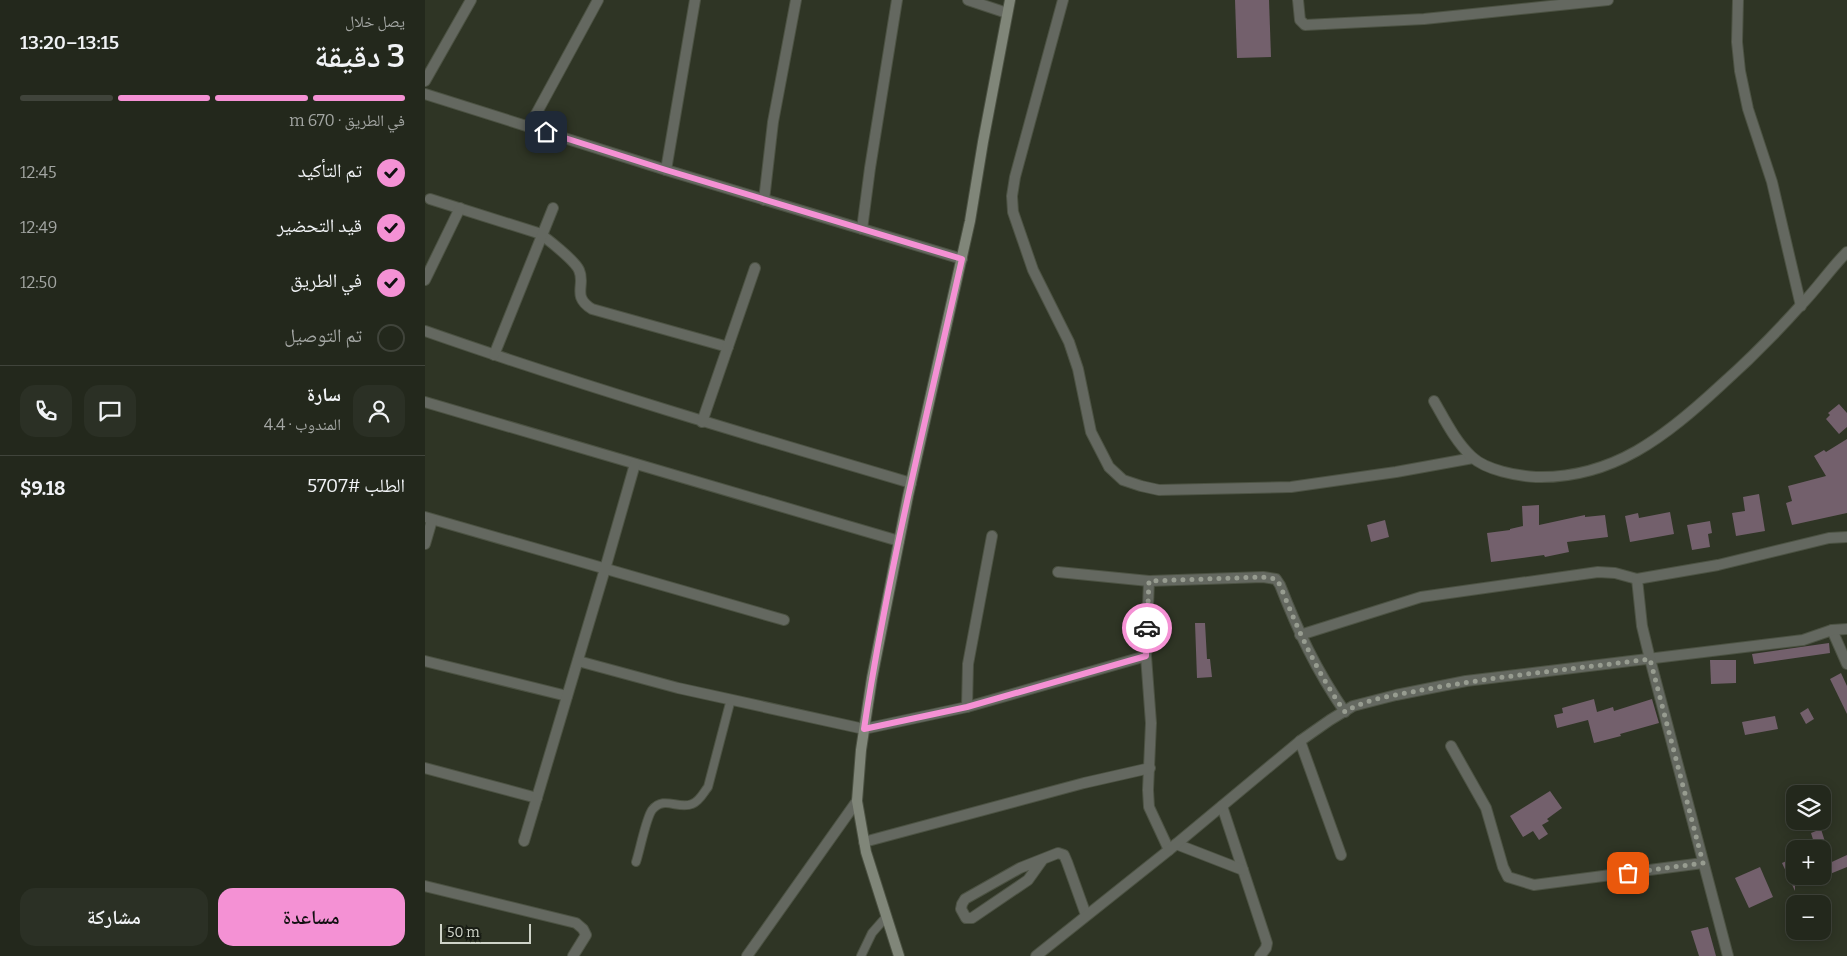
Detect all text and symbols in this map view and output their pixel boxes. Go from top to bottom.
text: يصل خلال [345,12,405,31]
text: 13:15–13:20 [20,31,119,54]
text: 3 دقيقة [314,37,405,75]
text: في الطريق · 670 m [289,111,405,130]
pin [525,111,567,153]
icon: home [532,118,560,146]
text: تم التأكيد [298,159,362,182]
icon: check [377,159,405,187]
text: 12:45 [20,163,56,182]
text: قيد التحضير [277,214,362,237]
icon: check [377,214,405,242]
text: 12:49 [20,218,57,237]
text: في الطريق [290,269,362,292]
icon: check [377,269,405,297]
text: 12:50 [20,273,57,292]
text: تم التوصيل [284,324,362,347]
text: سارة [307,383,341,406]
button: phone [20,385,72,437]
button: chat [84,385,136,437]
button: person [353,385,405,437]
text: المندوب · 4.4 [264,415,341,434]
text: الطلب #5707 [307,474,405,497]
text: $9.18 [20,477,65,500]
courier [1122,603,1172,653]
icon: car [1133,614,1161,642]
map controls [1786,785,1831,940]
button: layers [1786,785,1831,830]
button: + [1786,840,1831,885]
pin [1607,852,1649,894]
icon: bag [1614,859,1642,887]
button: مشاركة [20,888,208,946]
button: مساعدة [218,888,405,946]
button: − [1786,895,1831,940]
scale bar [440,921,531,944]
text: 50 m [447,924,480,941]

